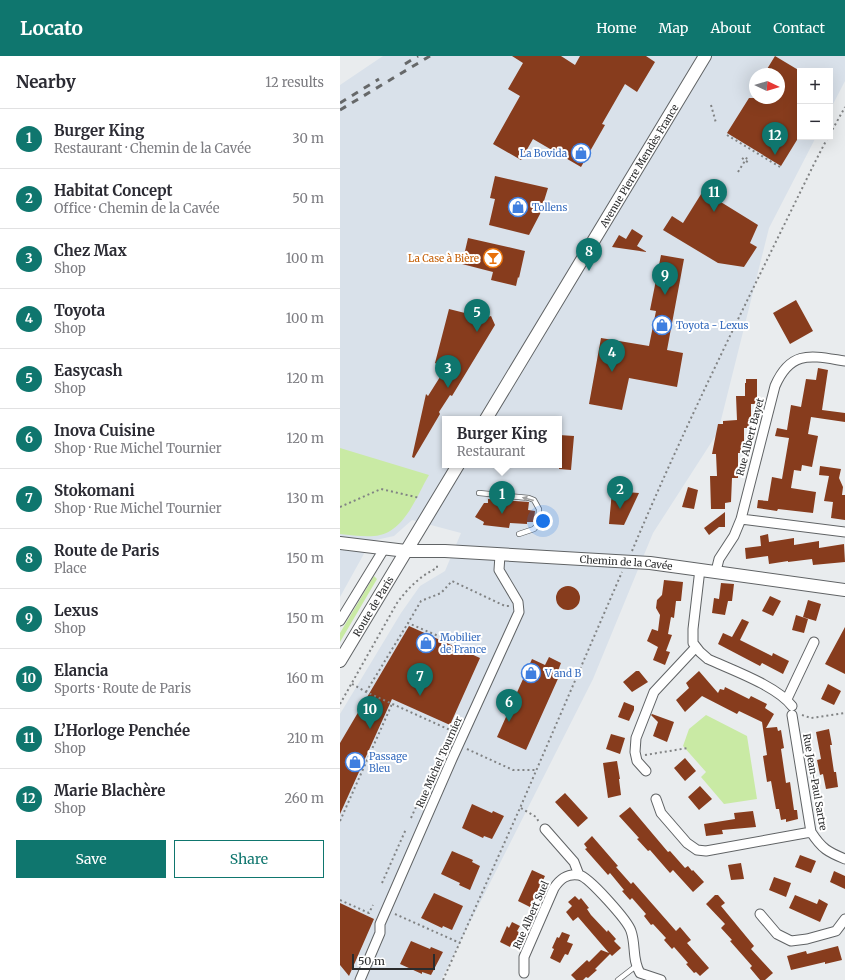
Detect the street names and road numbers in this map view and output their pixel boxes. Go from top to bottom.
street label: Avenue Pierre Mendès France [596,102,681,230]
street label: Rue Albert Bayet [733,397,767,477]
street label: Chemin de la Cavée [579,552,673,573]
street label: Route de Paris [350,573,396,639]
street label: Rue Michel Tournier [413,714,465,810]
street label: Rue Jean-Paul Sartre [800,732,830,832]
street label: Rue Albert Suel [510,879,552,951]

